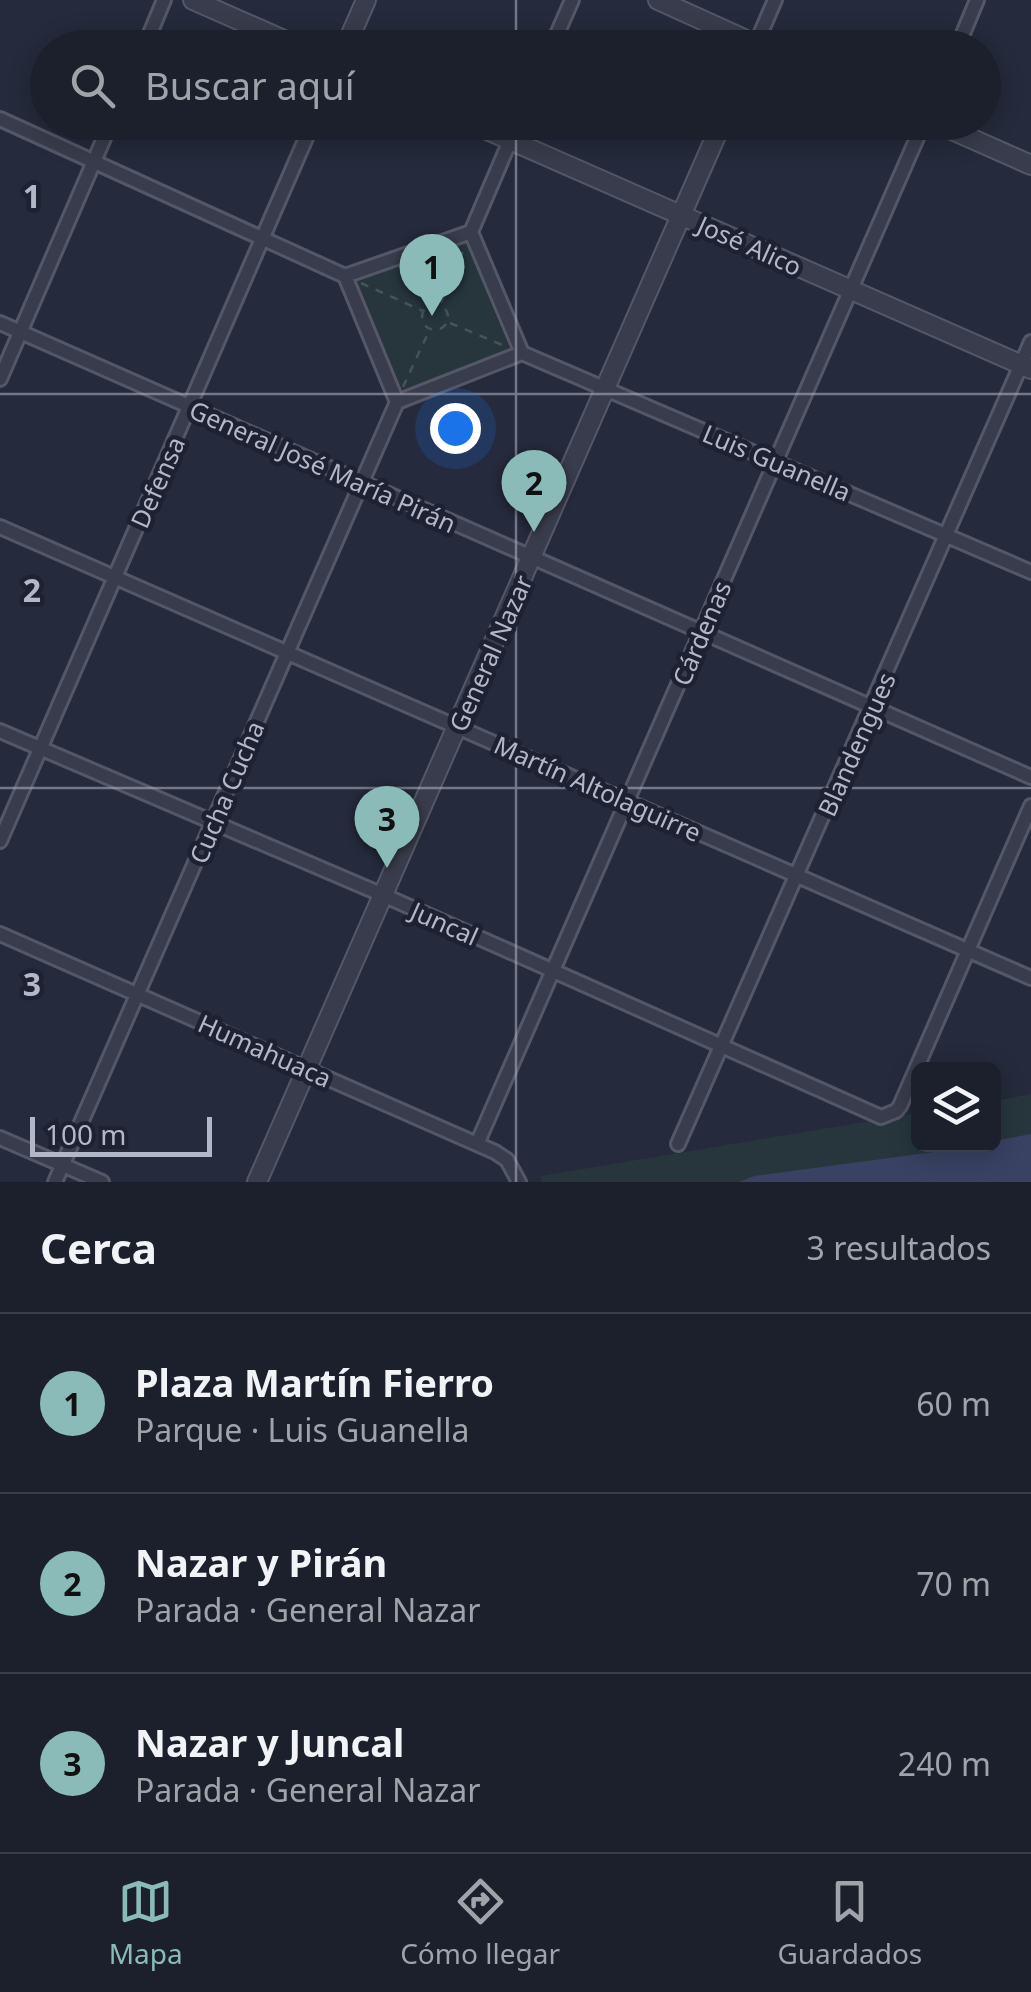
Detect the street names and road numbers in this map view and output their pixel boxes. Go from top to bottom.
street label: José Alico [691,206,807,283]
street label: General José María Pirán [185,392,461,540]
street label: Luis Guanella [698,416,856,508]
street label: Defensa [122,431,192,533]
street label: General Nazar [440,569,540,737]
street label: Cárdenas [664,575,738,691]
street label: Blandengues [809,667,903,821]
street label: Cucha Cucha [181,715,271,869]
street label: Martín Altolaguirre [489,727,707,849]
street label: Juncal [404,892,484,953]
street label: Humahuaca [193,1006,337,1094]

